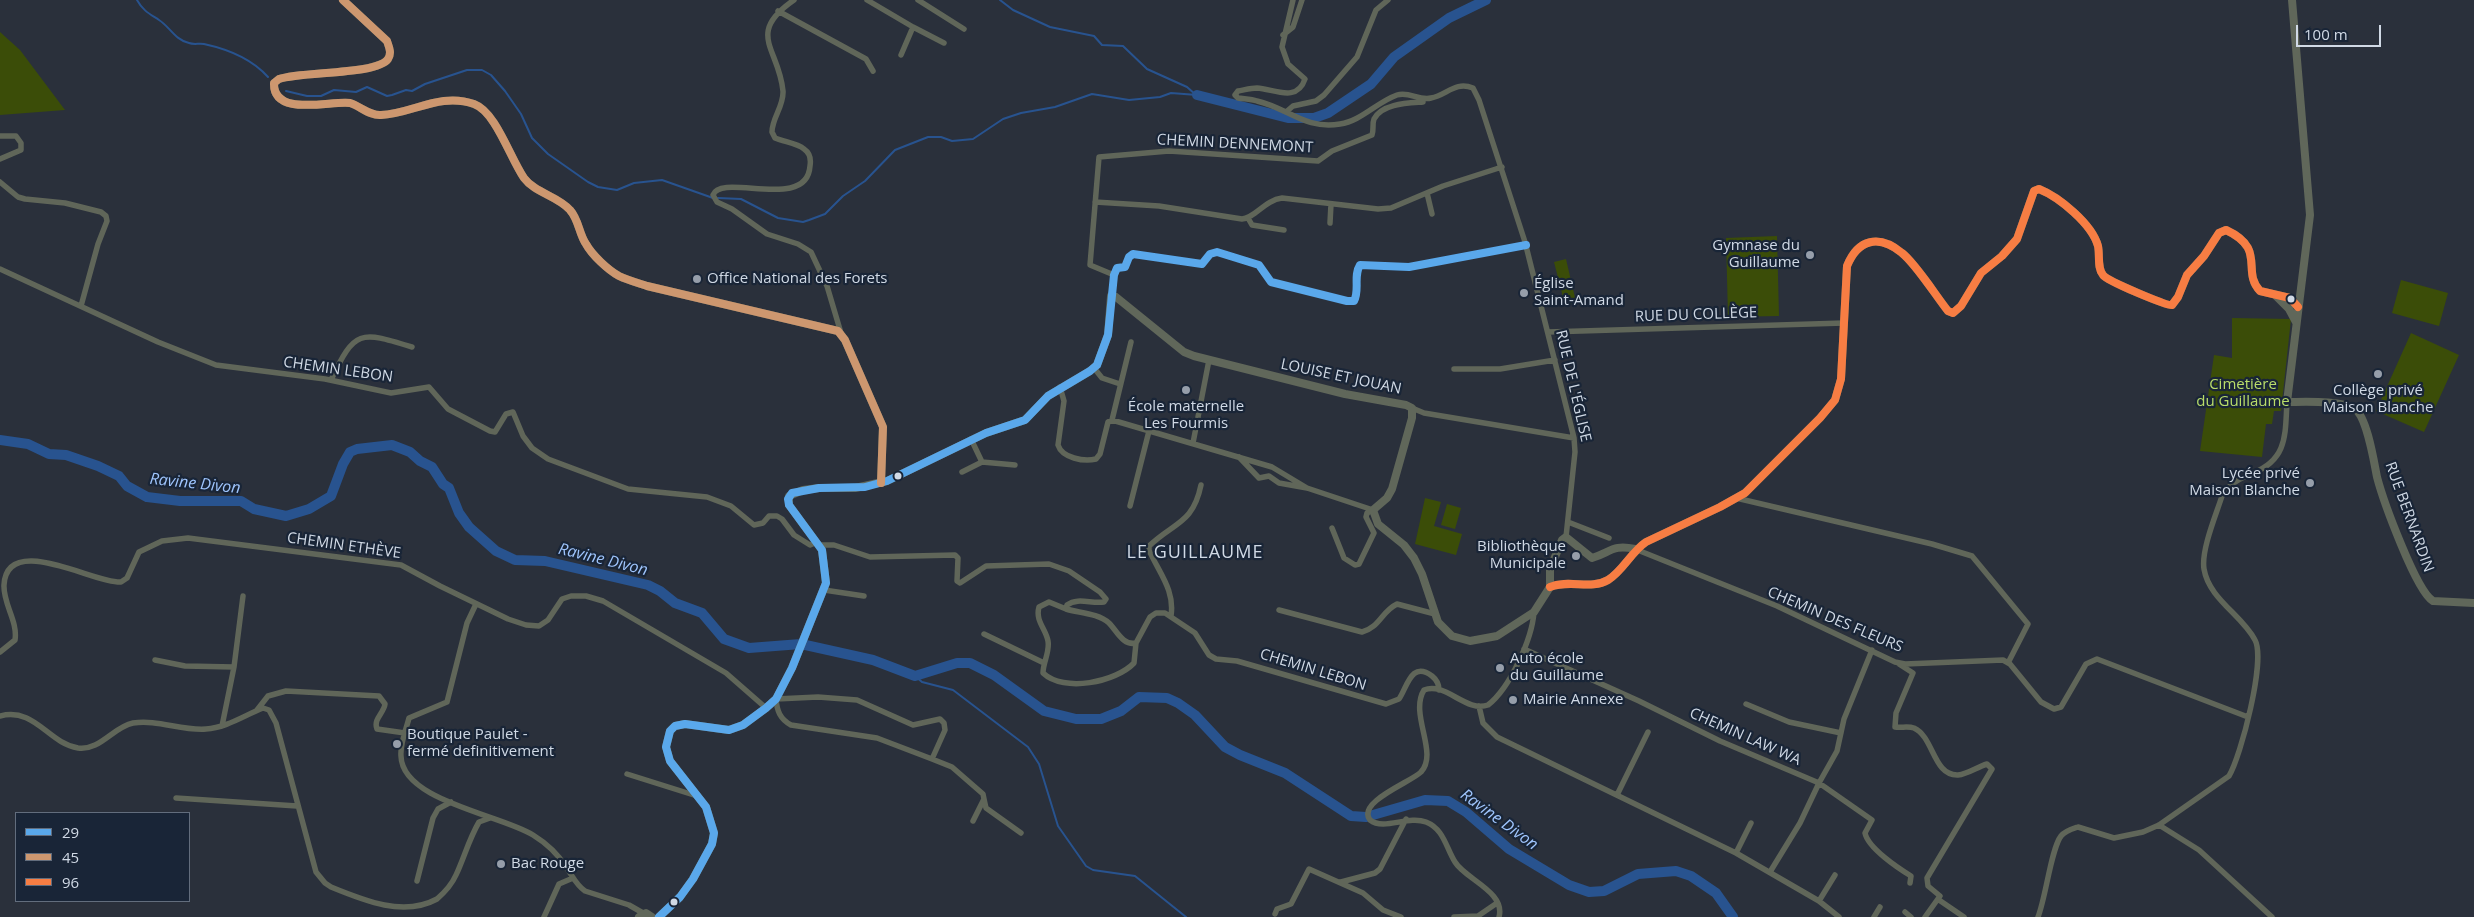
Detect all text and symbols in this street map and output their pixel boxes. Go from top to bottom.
scale bar [2299,15,2384,47]
text: 100 m [2304,24,2348,44]
street label: CHEMIN DENNEMONT [1156,131,1314,157]
place label: Gymnase du Guillaume [1712,237,1800,272]
marker: Gymnase du Guillaume [1804,249,1816,261]
place label: Office National des Forets [707,270,888,288]
marker: Office National des Forets [691,273,703,285]
place label: Église Saint-Amand [1534,275,1624,310]
marker: Église Saint-Amand [1518,287,1530,299]
unlabelled marker [2286,294,2296,304]
street label: RUE DU COLLÈGE [1634,304,1758,326]
street label: RUE DE L'ÉGLISE [1551,328,1595,444]
street label: CHEMIN LEBON [282,353,394,387]
street label: LOUISE ET JOUAN [1279,355,1403,399]
marker: Collège privé Maison Blanche [2372,368,2384,380]
park label: Cimetière du Guillaume [2196,376,2290,411]
place label: Collège privé Maison Blanche [2323,382,2433,417]
marker: École maternelle Les Fourmis [1180,384,1192,396]
place label: École maternelle Les Fourmis [1128,398,1244,433]
street label: RUE BERNARDIN [2381,459,2437,575]
place label: Lycée privé Maison Blanche [2189,465,2300,500]
water label: Ravine Divon [149,470,241,498]
unlabelled marker [893,471,903,481]
marker: Lycée privé Maison Blanche [2304,477,2316,489]
street label: CHEMIN ETHÈVE [286,529,402,563]
place label: Bibliothèque Municipale [1477,538,1566,573]
water label: Ravine Divon [556,540,650,580]
district label: LE GUILLAUME [1125,542,1265,564]
marker: Bibliothèque Municipale [1570,550,1582,562]
street label: CHEMIN DES FLEURS [1765,583,1905,657]
street label: CHEMIN LEBON [1258,645,1368,695]
place label: Auto école du Guillaume [1510,650,1604,685]
marker: Auto école du Guillaume [1494,662,1506,674]
place label: Mairie Annexe [1523,691,1623,709]
marker: Mairie Annexe [1507,694,1519,706]
street label: CHEMIN LAW WA [1686,704,1804,770]
place label: Boutique Paulet - fermé definitivement [407,726,554,761]
marker: Boutique Paulet - fermé definitivement [391,738,403,750]
water label: Ravine Divon [1456,785,1542,855]
legend [15,812,190,902]
text: 29 [62,822,79,842]
text: 45 [62,847,79,867]
place label: Bac Rouge [511,855,584,873]
marker: Bac Rouge [495,858,507,870]
text: 96 [62,872,79,892]
unlabelled marker [669,897,679,907]

